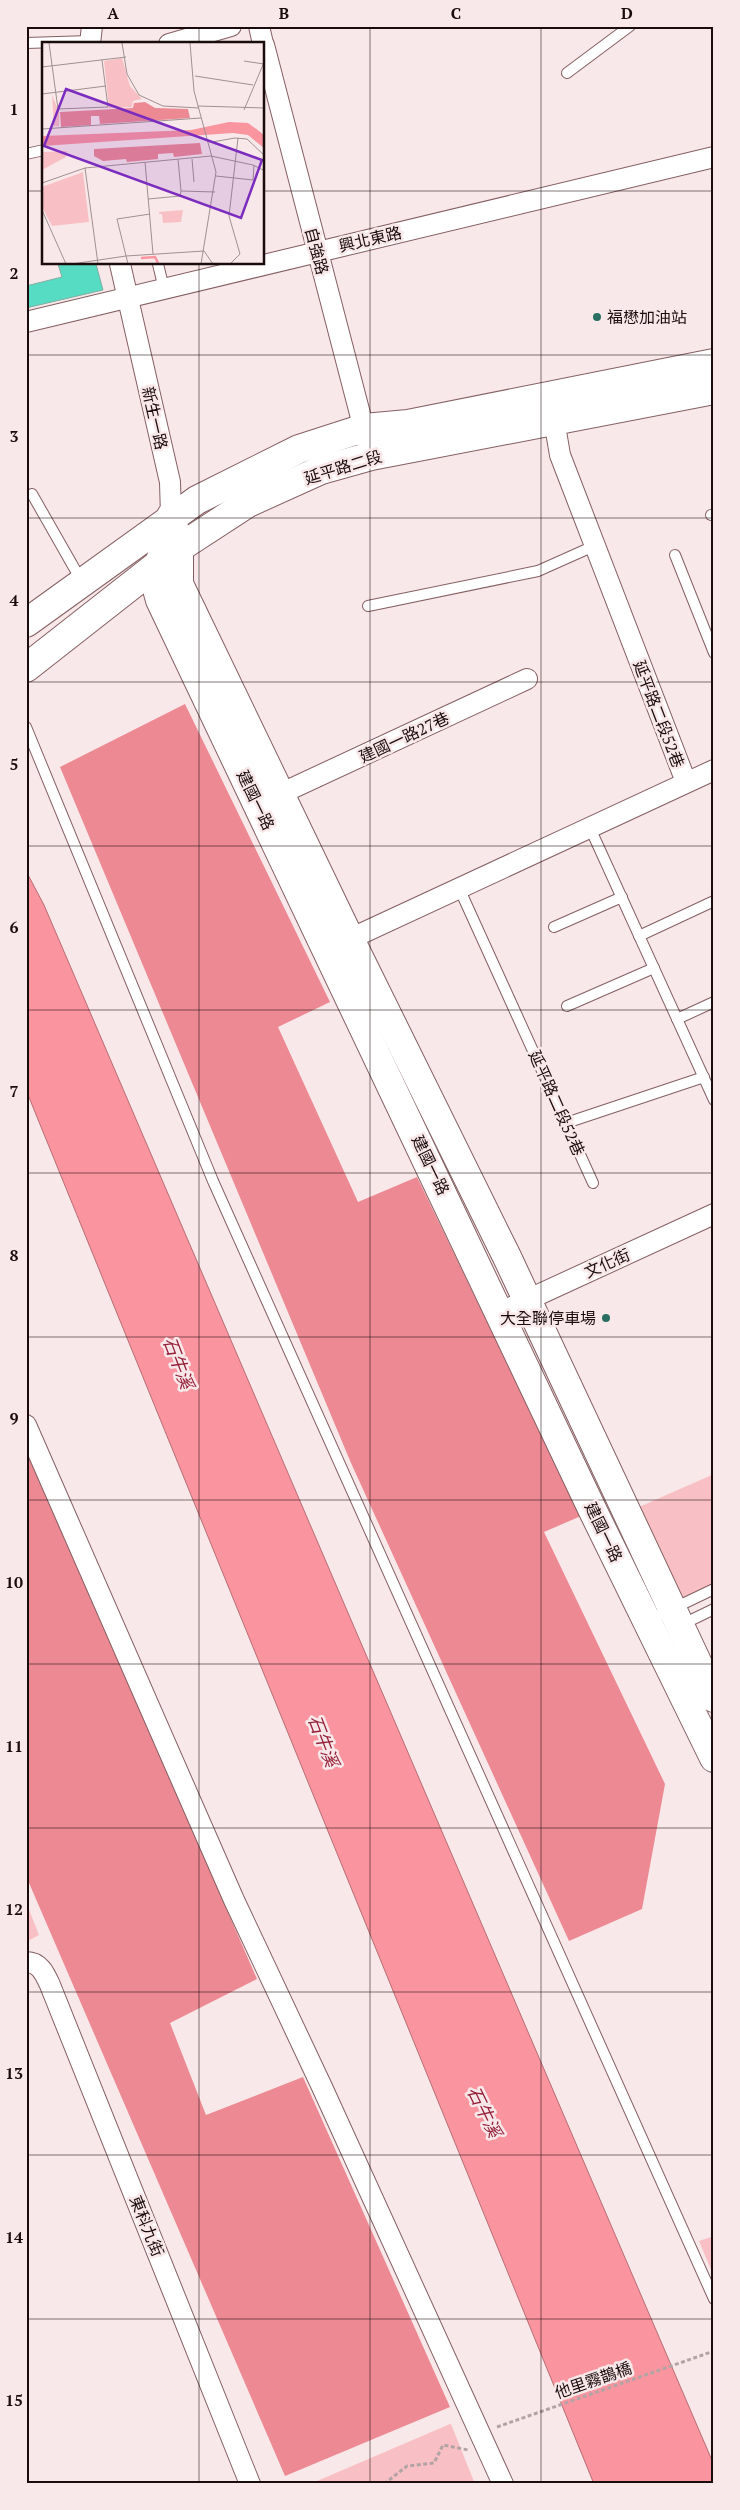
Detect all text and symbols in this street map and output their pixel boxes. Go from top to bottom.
text: A [107,2,119,24]
text: B [279,2,289,24]
text: C [451,2,461,24]
text: D [621,2,633,24]
inset map [42,42,265,265]
text: 1 [9,98,19,120]
street label: 興北東路 [336,221,404,257]
street label: 自強路 [300,225,334,277]
text: 2 [9,262,19,284]
place label: 福懋加油站 [607,306,687,328]
marker: 福懋加油站 [591,311,603,323]
street label: 新生一路 [137,384,173,452]
text: 3 [9,425,19,447]
street label: 延平路二段 [302,445,384,489]
text: 4 [9,589,19,611]
street label: 延平路二段52巷 [628,657,690,771]
street label: 建國一路27巷 [355,707,453,767]
text: 5 [9,753,19,775]
street label: 建國一路 [232,766,280,834]
text: 6 [9,916,19,938]
street label: 延平路二段52巷 [524,1047,590,1159]
text: 7 [9,1080,19,1102]
street label: 建國一路 [407,1131,455,1199]
street label: 文化街 [581,1243,633,1283]
text: 8 [9,1244,19,1266]
place label: 大全聯停車場 [500,1307,596,1329]
marker: 大全聯停車場 [600,1312,612,1324]
water label: 石牛溪 [158,1333,201,1395]
text: 9 [9,1407,19,1429]
street label: 建國一路 [580,1498,628,1566]
text: 10 [5,1571,23,1593]
water label: 石牛溪 [303,1711,346,1773]
text: 11 [5,1735,23,1757]
text: 12 [5,1898,23,1920]
text: 13 [5,2062,23,2084]
water label: 石牛溪 [462,2082,509,2144]
street label: 東科九街 [125,2192,169,2260]
text: 14 [5,2226,23,2248]
street label: 他里霧鵲橋 [552,2357,634,2403]
text: 15 [5,2389,23,2411]

